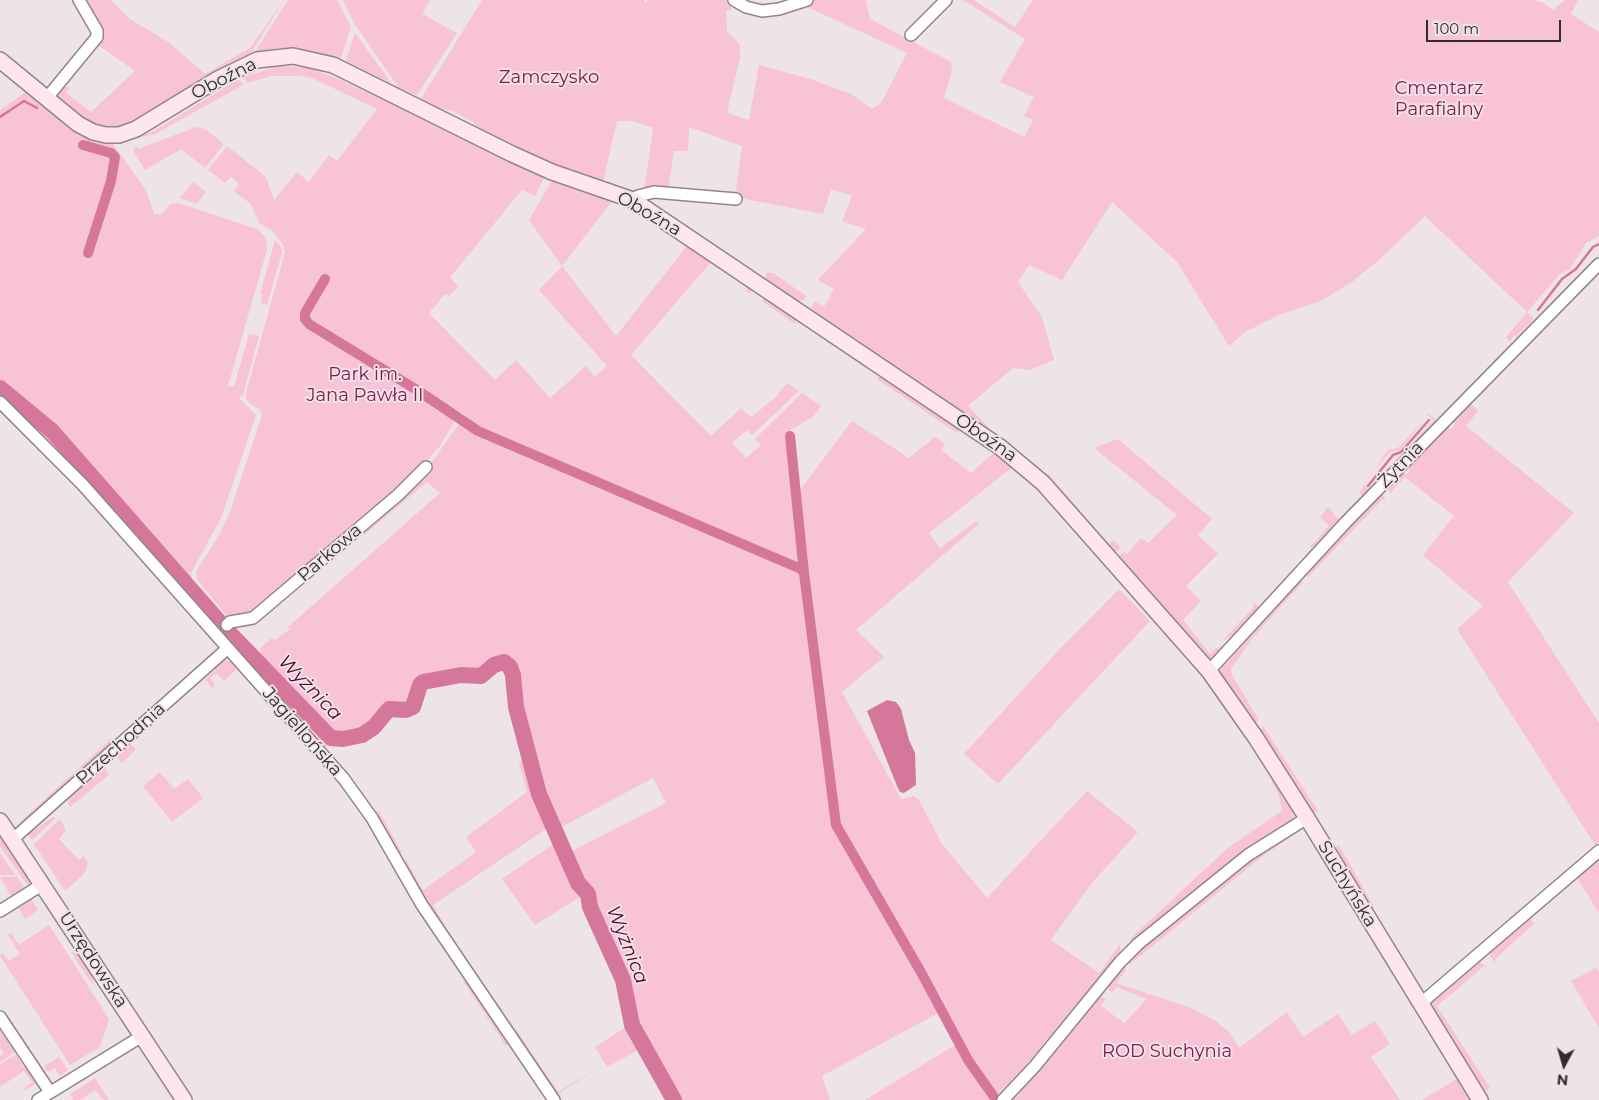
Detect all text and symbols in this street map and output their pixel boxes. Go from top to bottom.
scale bar [1429,10,1564,42]
text: 100 m [1434,19,1479,38]
street label: Oboźna [188,53,260,105]
park label: Zamczysko [499,67,599,89]
park label: Cmentarz Parafialny [1395,78,1483,120]
street label: Oboźna [613,187,685,241]
park label: Park im. Jana Pawła II [306,364,424,406]
street label: Oboźna [951,409,1021,467]
street label: Żytnia [1374,437,1428,493]
street label: Parkowa [294,519,366,587]
water label: Wyżnica [273,651,347,725]
street label: Jagiellońska [258,683,346,781]
street label: Przechodnia [72,698,170,790]
street label: Suchyńska [1313,837,1381,931]
water label: Wyżnica [601,903,653,987]
street label: Urzędowska [54,908,132,1012]
north arrow [1539,1040,1589,1090]
park label: ROD Suchynia [1102,1041,1232,1063]
text: N [1556,1070,1569,1089]

